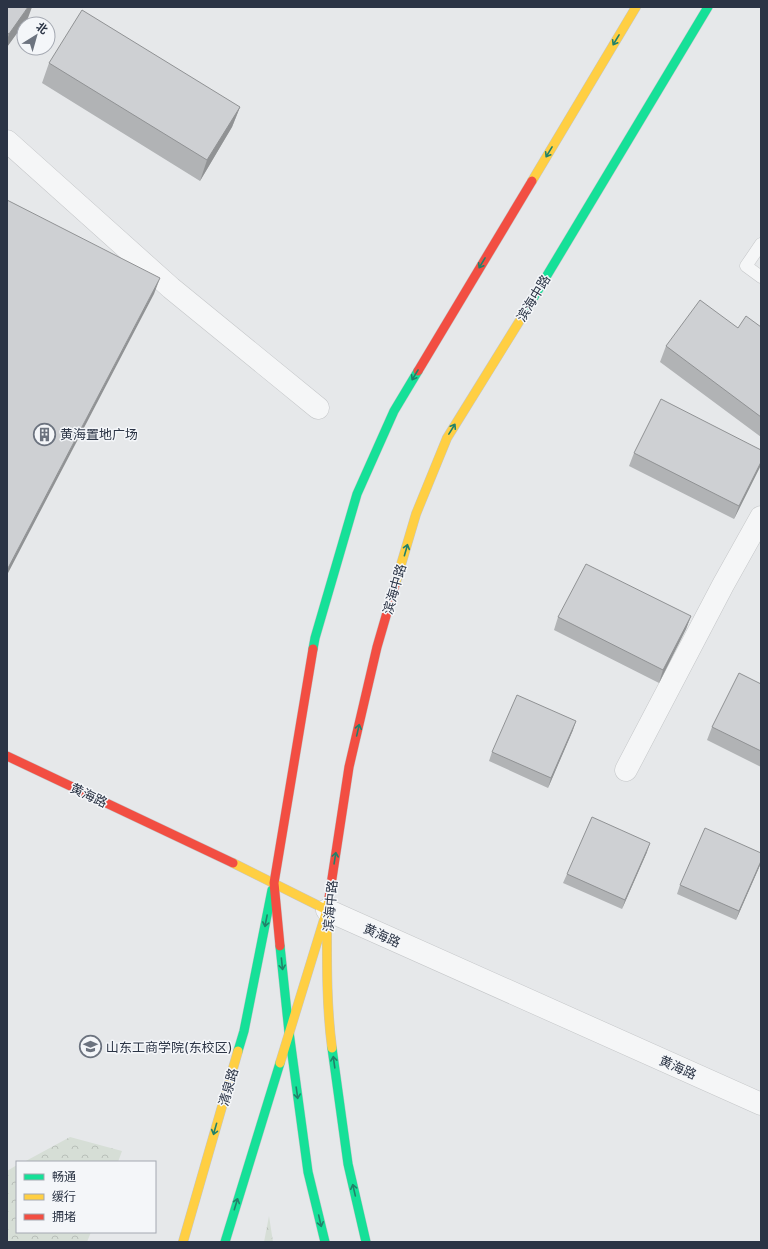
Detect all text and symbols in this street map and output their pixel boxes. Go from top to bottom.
north arrow [16,16,56,56]
text: 北 [33,19,51,37]
one-way arrow [611,34,619,46]
one-way arrow [545,146,553,157]
one-way arrow [478,257,486,269]
street label: 滨海中路 [513,272,553,324]
one-way arrow [411,369,419,381]
building icon: 黄海置地广场 [31,421,57,447]
one-way arrow [448,424,456,435]
place label: 黄海置地广场 [60,426,138,442]
one-way arrow [403,544,410,557]
street label: 滨海中路 [379,562,409,616]
one-way arrow [355,724,362,737]
street label: 黄海路 [68,780,110,810]
one-way arrow [331,852,339,865]
street label: 滨海中路 [320,879,340,933]
one-way arrow [262,915,270,928]
street label: 黄海路 [361,920,403,950]
one-way arrow [278,957,286,970]
school or university icon: 山东工商学院(东校区) [77,1034,103,1060]
place label: 山东工商学院(东校区) [106,1039,232,1055]
street label: 黄海路 [657,1052,699,1082]
one-way arrow [330,1056,338,1069]
street label: 清泉路 [215,1066,241,1108]
one-way arrow [293,1086,301,1099]
one-way arrow [211,1122,218,1135]
legend [16,1161,156,1233]
text: 畅通 [52,1169,76,1184]
one-way arrow [350,1184,357,1197]
text: 缓行 [52,1189,76,1204]
one-way arrow [233,1198,240,1211]
text: 拥堵 [52,1209,76,1224]
one-way arrow [316,1214,324,1227]

